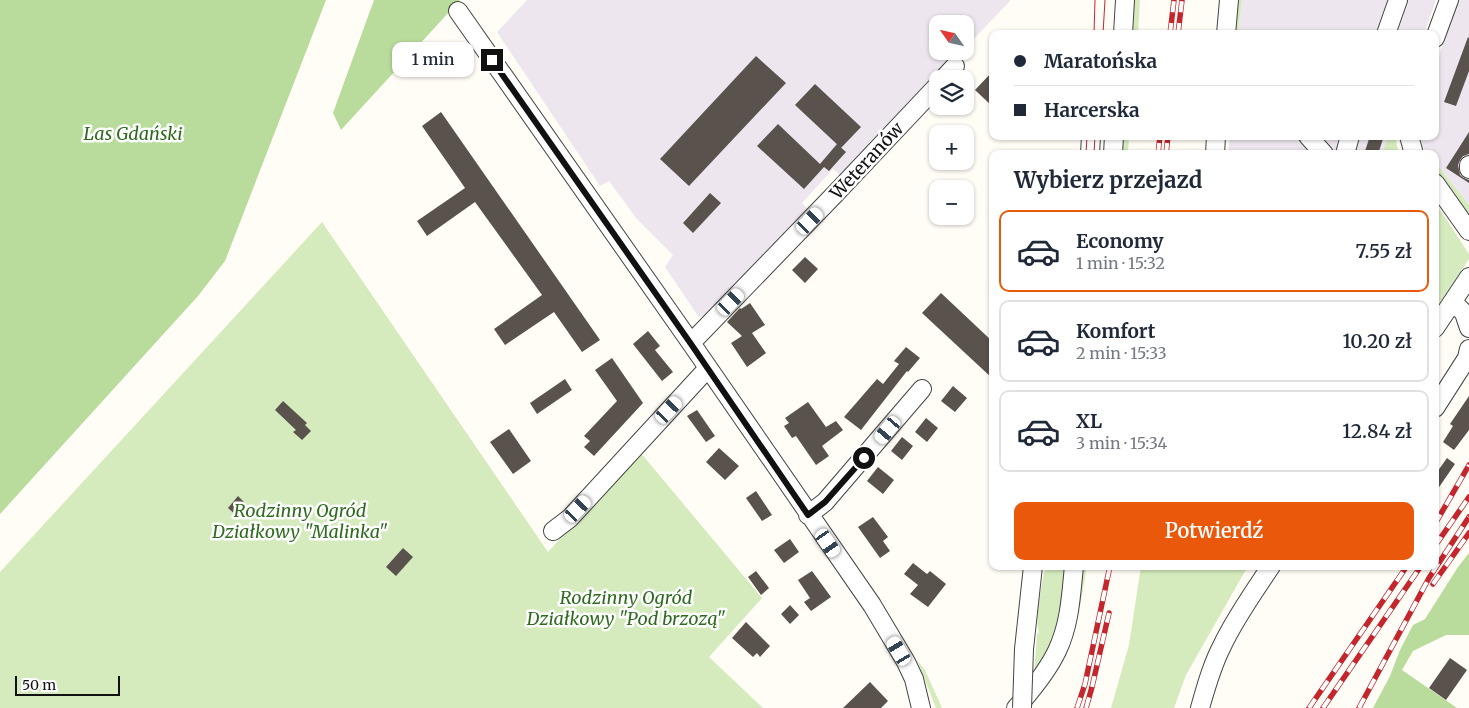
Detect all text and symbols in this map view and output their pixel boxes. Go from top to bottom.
north arrow [929,15,974,60]
map controls [929,15,974,225]
callout: 1 min [392,42,474,78]
text: 1 min [411,49,455,69]
route end [481,49,503,71]
text: Maratońska [1044,49,1157,73]
button: layers [929,70,974,115]
text: Harcerska [1044,98,1140,122]
street label: Weteranów [824,116,909,205]
park label: Las Gdański [83,122,183,145]
button: + [929,125,974,170]
text: Wybierz przejazd [1014,166,1202,194]
button: − [929,180,974,225]
car [794,205,825,237]
icon: car [1016,229,1061,274]
text: Economy [1076,229,1164,253]
text: 7.55 zł [1356,239,1412,263]
text: 1 min · 15:32 [1076,253,1165,273]
car [715,286,746,318]
icon: car [1016,319,1061,364]
text: Komfort [1076,319,1155,343]
text: 10.20 zł [1342,329,1412,353]
text: 2 min · 15:33 [1076,343,1167,363]
car [653,394,684,426]
icon: car [1016,409,1061,454]
text: XL [1076,409,1102,433]
car [872,414,903,446]
text: 12.84 zł [1342,419,1412,443]
text: 3 min · 15:34 [1076,433,1167,453]
route start [853,447,875,469]
car [562,493,593,525]
park label: Rodzinny Ogród Działkowy "Malinka" [211,499,388,543]
button: Potwierdź [1014,502,1414,560]
car [813,526,842,560]
park label: Rodzinny Ogród Działkowy "Pod brzozą" [526,586,725,630]
car [884,634,913,668]
scale bar [15,673,120,696]
text: 50 m [22,676,56,694]

